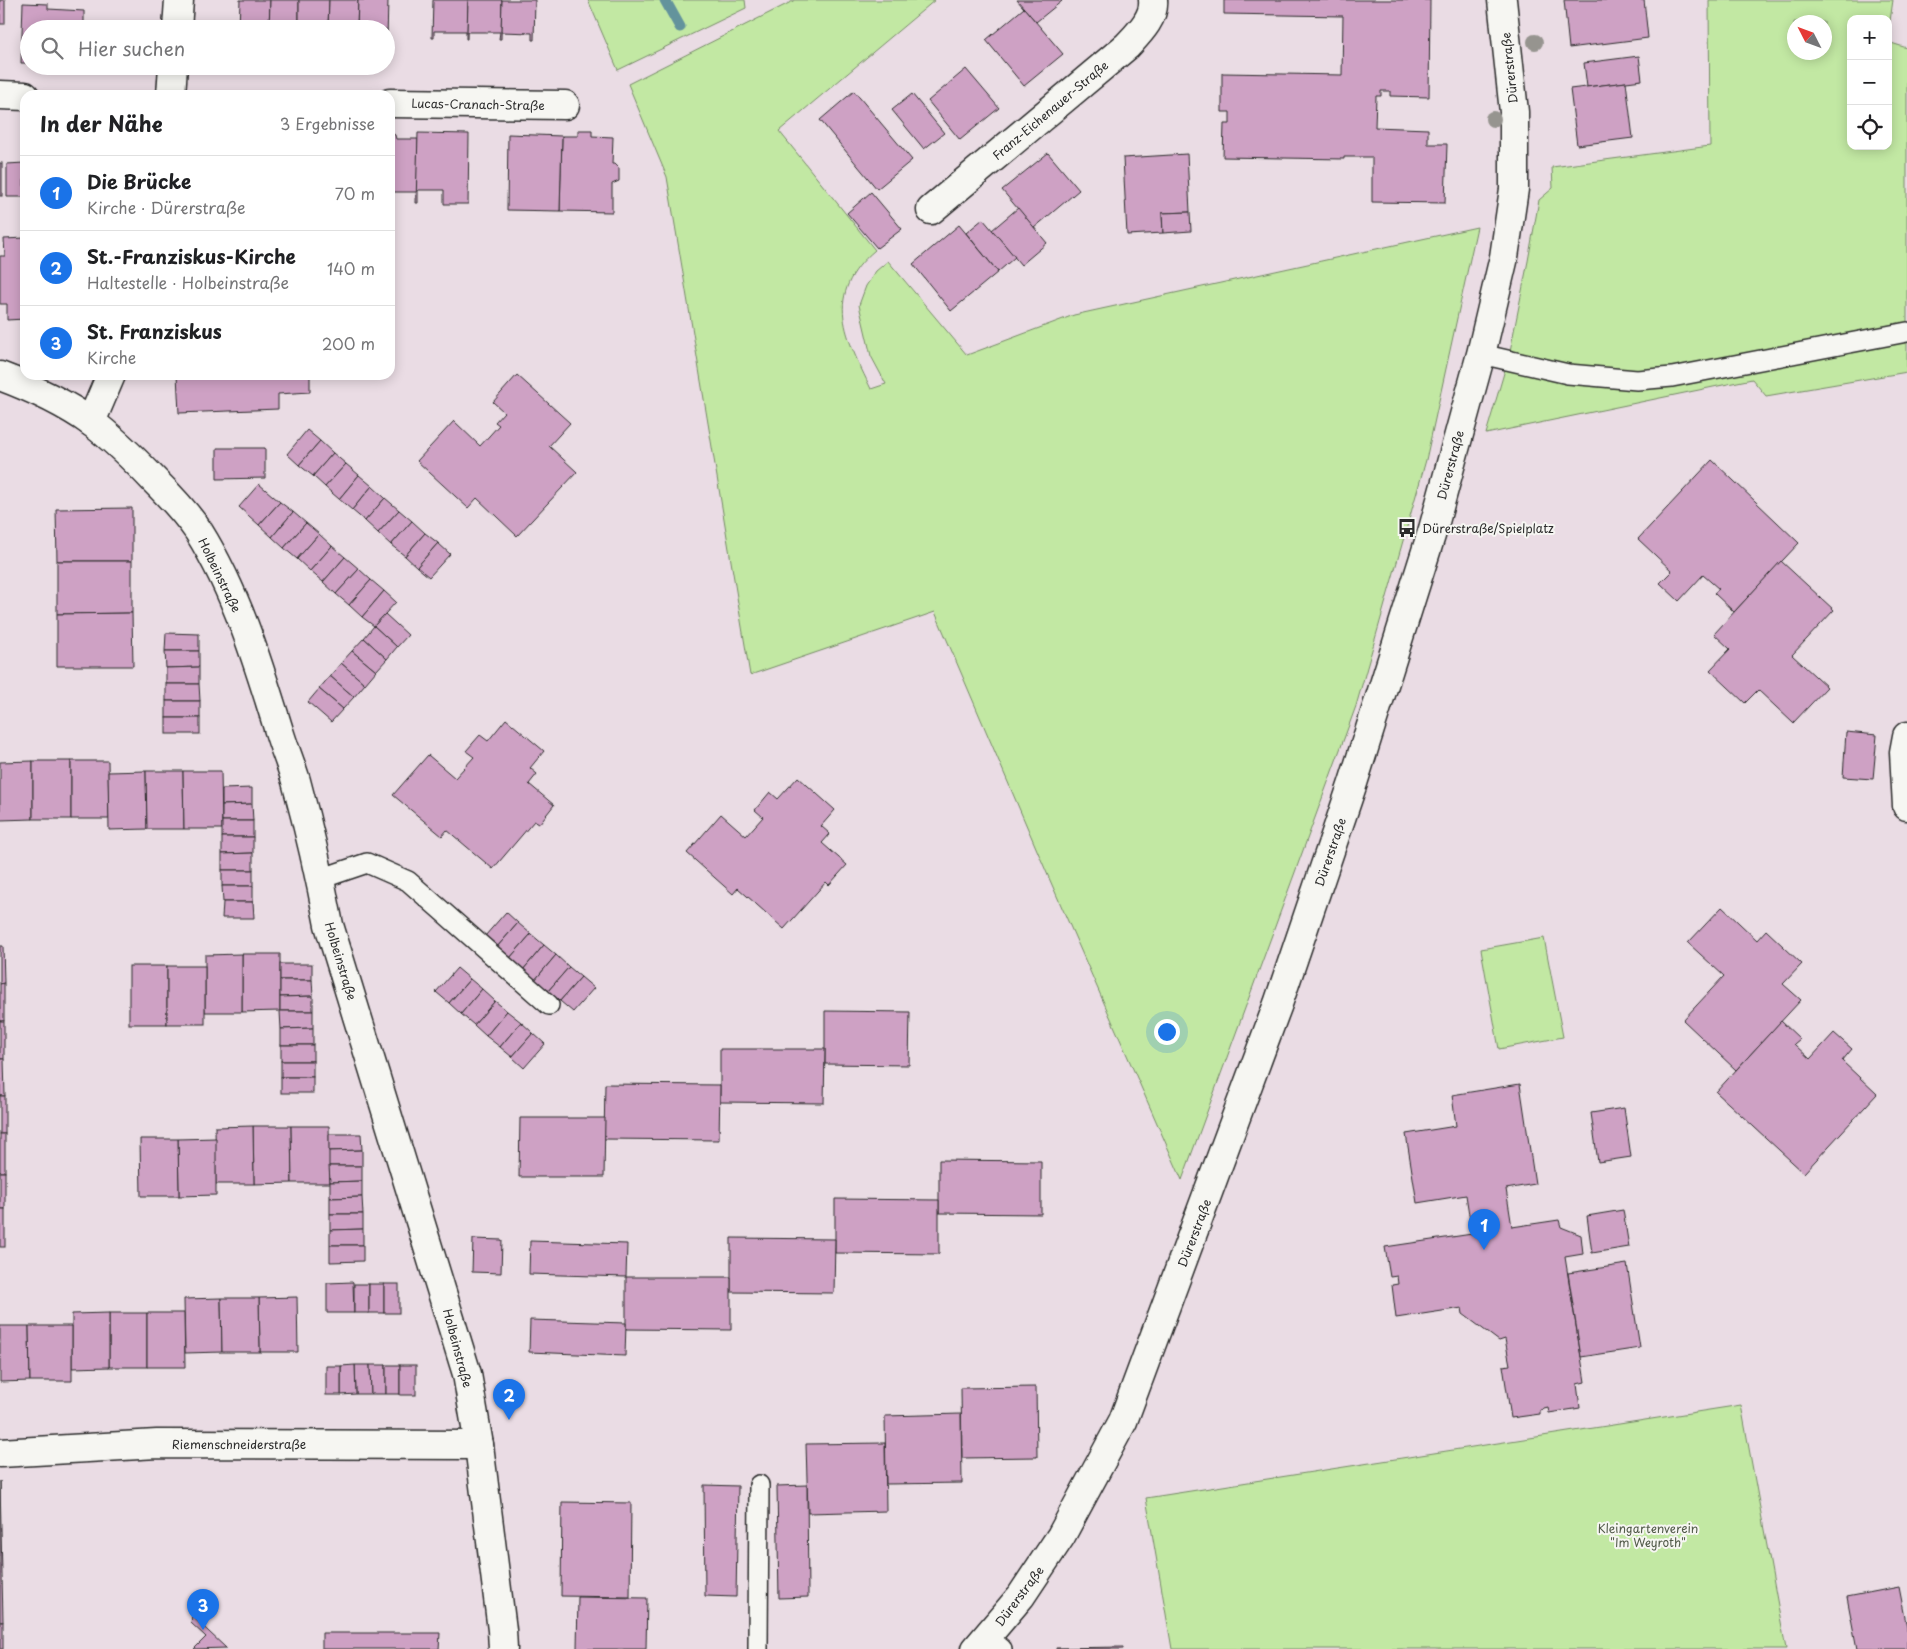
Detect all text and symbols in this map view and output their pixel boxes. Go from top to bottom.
north arrow [1787,15,1832,60]
map controls [1847,15,1892,150]
button: + [1847,15,1892,60]
search box [20,20,395,75]
street label: Dürerstraße [1496,31,1522,105]
icon: search [38,34,66,62]
text: Hier suchen [78,34,185,62]
street label: Franz-Eichenauer-Straße [988,56,1112,164]
button: − [1847,60,1892,105]
street label: Lucas-Cranach-Straße [411,94,545,114]
button: locate [1847,105,1892,150]
text: In der Nähe [40,107,162,139]
text: 3 Ergebnisse [280,111,375,135]
text: Die Brücke [87,167,191,195]
text: 1 [52,181,60,205]
text: 70 m [335,181,375,205]
text: Kirche · Dürerstraße [87,195,245,219]
text: St.-Franziskus-Kirche [87,242,296,270]
text: 2 [50,256,62,280]
text: 140 m [327,256,375,280]
text: Haltestelle · Holbeinstraße [87,270,289,294]
text: St. Franziskus [87,317,222,345]
text: 3 [51,331,61,355]
text: 200 m [322,331,375,355]
text: Kirche [87,345,136,369]
street label: Dürerstraße [1432,428,1468,502]
bus stop icon: Dürerstraße/Spielplatz [1396,517,1418,539]
place label: Dürerstraße/Spielplatz [1422,519,1554,537]
street label: Holbeinstraße [194,535,246,615]
street label: Dürerstraße [1310,815,1350,889]
street label: Holbeinstraße [321,920,361,1002]
your location [1154,1019,1180,1045]
street label: Dürerstraße [1173,1196,1215,1270]
pin: 1 [1468,1209,1500,1250]
street label: Holbeinstraße [439,1307,477,1389]
pin: 2 [493,1379,525,1420]
street label: Riemenschneiderstraße [172,1435,306,1453]
park label: Kleingartenverein "Im Weyroth" [1598,1519,1698,1551]
street label: Dürerstraße [990,1562,1048,1630]
pin: 3 [187,1589,219,1630]

